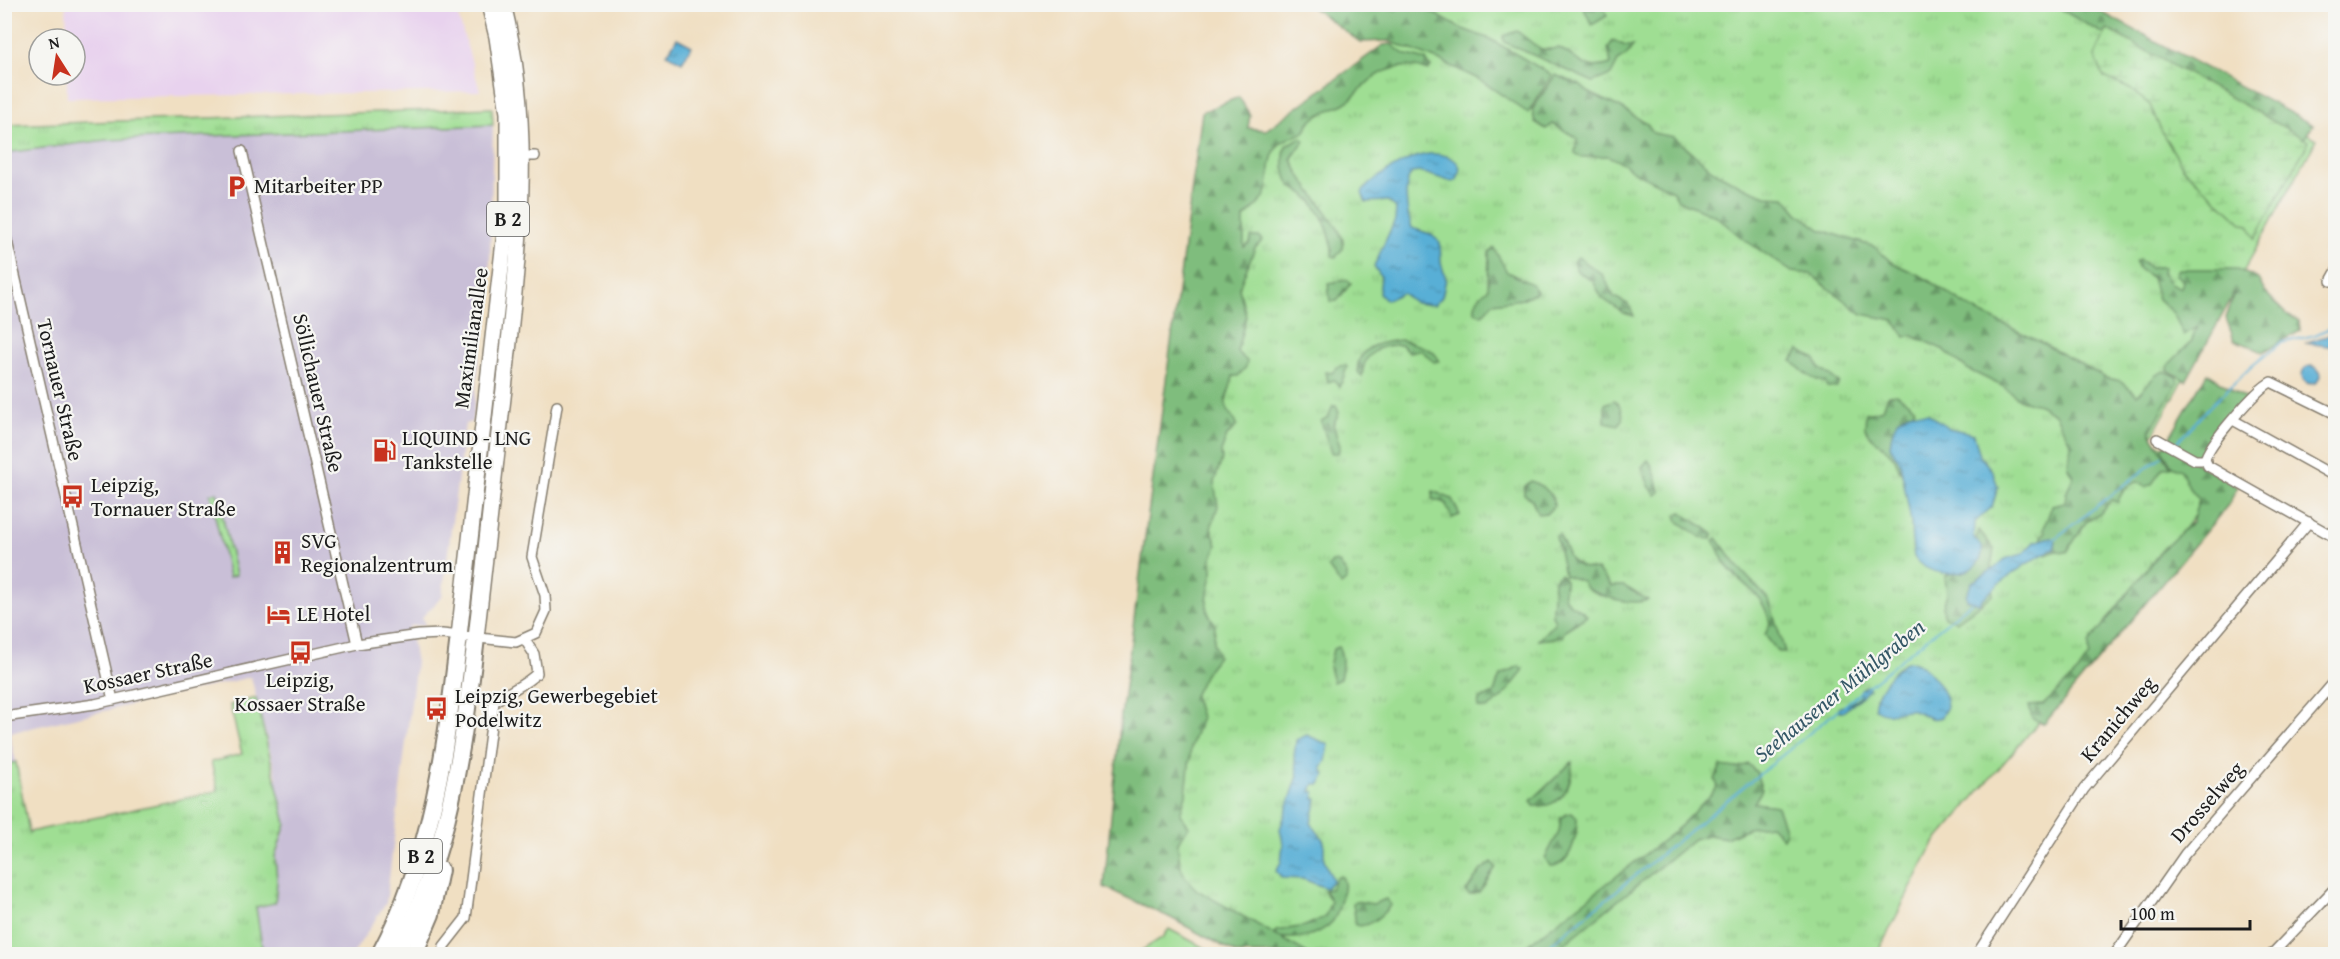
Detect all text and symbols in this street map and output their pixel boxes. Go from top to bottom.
north arrow [27,27,87,87]
text: N [46,29,62,55]
place label: Mitarbeiter PP [254,170,383,201]
parking icon: Mitarbeiter PP [223,173,249,199]
road number: B 2 [487,202,529,236]
street label: Maximilianallee [445,265,496,410]
street label: Söllichauer Straße [285,310,352,475]
street label: Tornauer Straße [29,316,92,464]
place label: LIQUIND - LNG Tankstelle [402,422,531,477]
fuel station icon: LIQUIND - LNG Tankstelle [371,437,397,463]
place label: Leipzig, Tornauer Straße [91,469,236,524]
bus stop icon: Leipzig, Tornauer Straße [60,484,86,510]
place label: SVG Regionalzentrum [301,525,453,580]
building icon: SVG Regionalzentrum [270,540,296,566]
place label: LE Hotel [297,598,370,629]
hotel icon: LE Hotel [266,601,292,627]
water label: Seehausener Mühlgraben [1747,611,1931,769]
bus stop icon: Leipzig, Kossaer Straße [287,639,313,665]
street label: Kossaer Straße [81,644,215,701]
place label: Leipzig, Kossaer Straße [234,664,366,719]
street label: Kranichweg [2072,668,2163,769]
place label: Leipzig, Gewerbegebiet Podelwitz [455,680,658,735]
bus stop icon: Leipzig, Gewerbegebiet Podelwitz [424,695,450,721]
street label: Drosselweg [2162,754,2251,849]
road number: B 2 [400,839,442,873]
scale bar [2121,893,2250,931]
text: 100 m [2130,900,2175,927]

